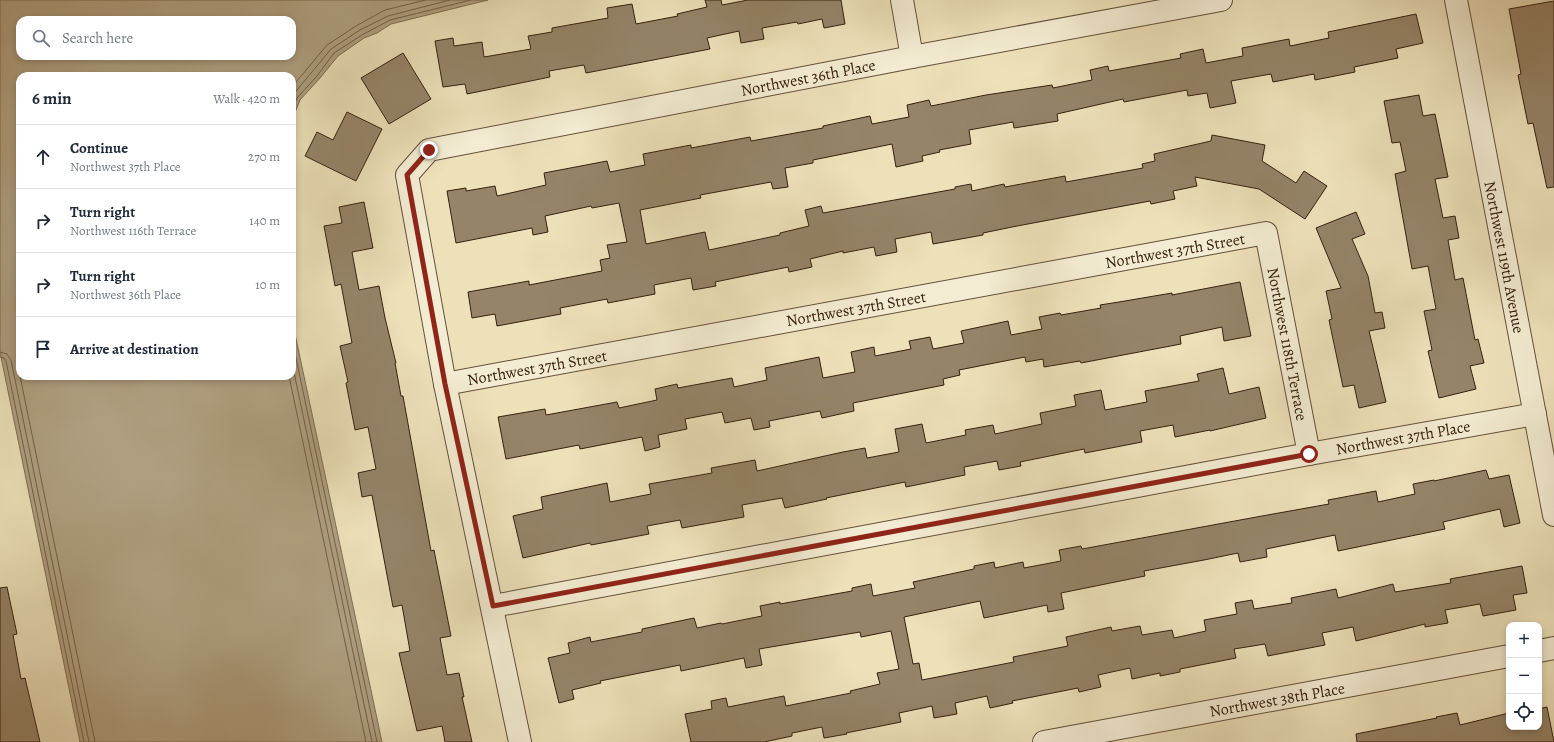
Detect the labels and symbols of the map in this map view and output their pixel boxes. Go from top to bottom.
street label: Northwest 36th Place [739,54,877,102]
route end [420,141,438,159]
street label: Northwest 119th Avenue [1478,179,1530,335]
street label: Northwest 37th Street [1104,228,1247,274]
street label: Northwest 118th Terrace [1261,266,1313,423]
street label: Northwest 37th Street [785,286,928,332]
street label: Northwest 37th Street [466,345,609,391]
street label: Northwest 37th Place [1334,415,1472,461]
route start [1300,445,1318,463]
street label: Northwest 38th Place [1208,677,1347,723]

